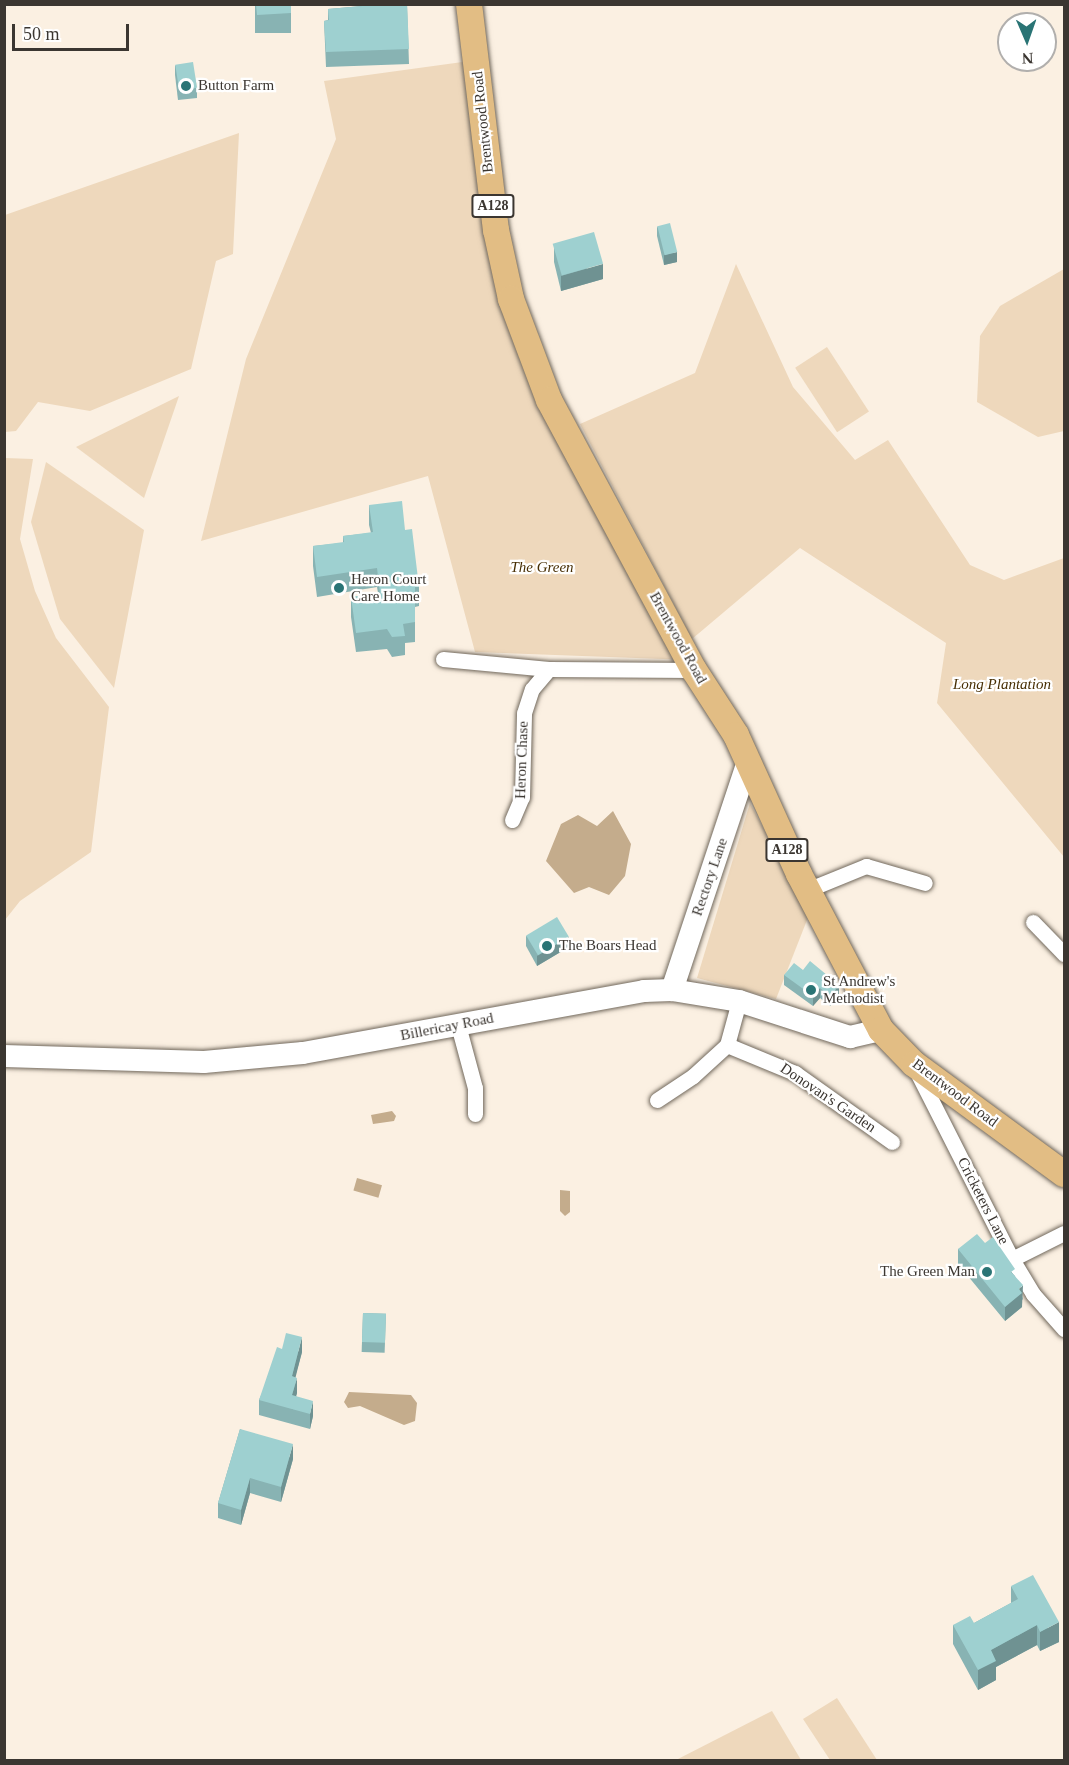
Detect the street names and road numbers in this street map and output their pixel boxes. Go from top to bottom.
street label: Brentwood Road [469,70,497,174]
road number: A128 [470,195,516,217]
street label: Brentwood Road [645,589,711,687]
street label: Heron Chase [512,721,532,799]
street label: Rectory Lane [688,836,732,918]
road number: A128 [764,839,810,861]
street label: Billericay Road [399,1009,495,1045]
street label: Brentwood Road [909,1055,1001,1131]
street label: Donovan's Garden [777,1059,879,1137]
street label: Cricketers Lane [953,1154,1013,1248]

